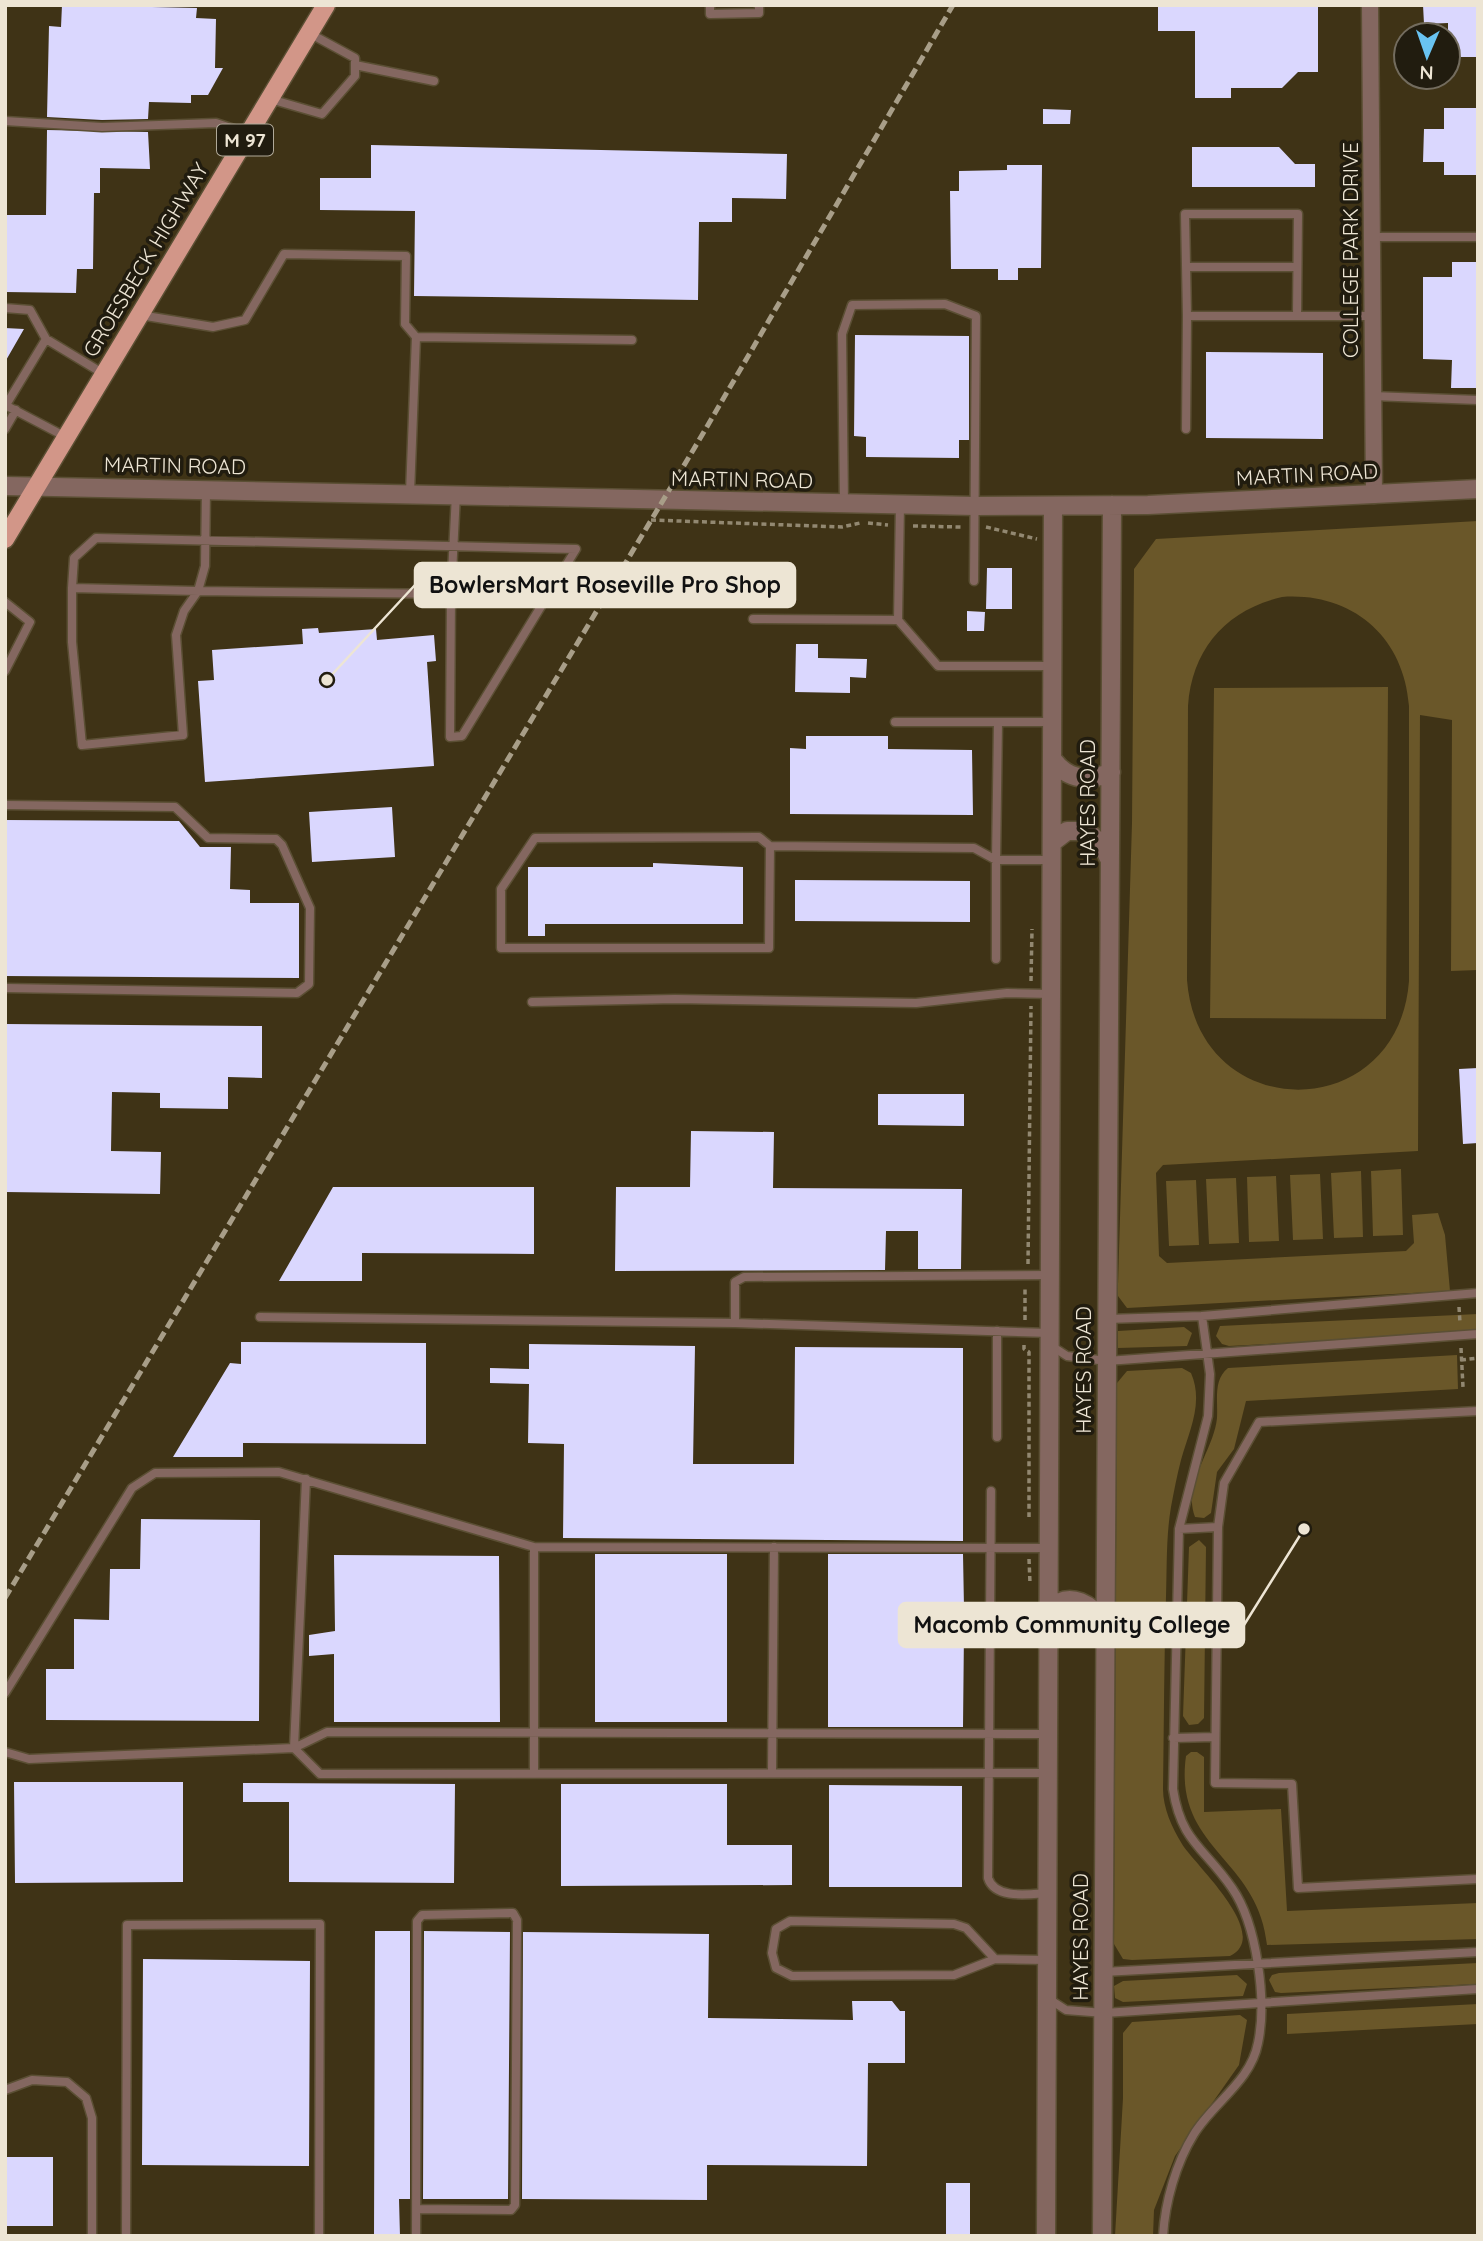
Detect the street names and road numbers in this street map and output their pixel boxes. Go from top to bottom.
road number: M 97 [217,124,273,156]
street label: COLLEGE PARK DRIVE [1337,142,1363,358]
street label: GROESBECK HIGHWAY [77,157,214,361]
street label: MARTIN ROAD [104,451,246,479]
street label: MARTIN ROAD [1235,457,1379,491]
street label: MARTIN ROAD [671,465,813,493]
street label: HAYES ROAD [1074,739,1100,867]
street label: HAYES ROAD [1070,1306,1096,1434]
street label: HAYES ROAD [1067,1873,1093,2001]

